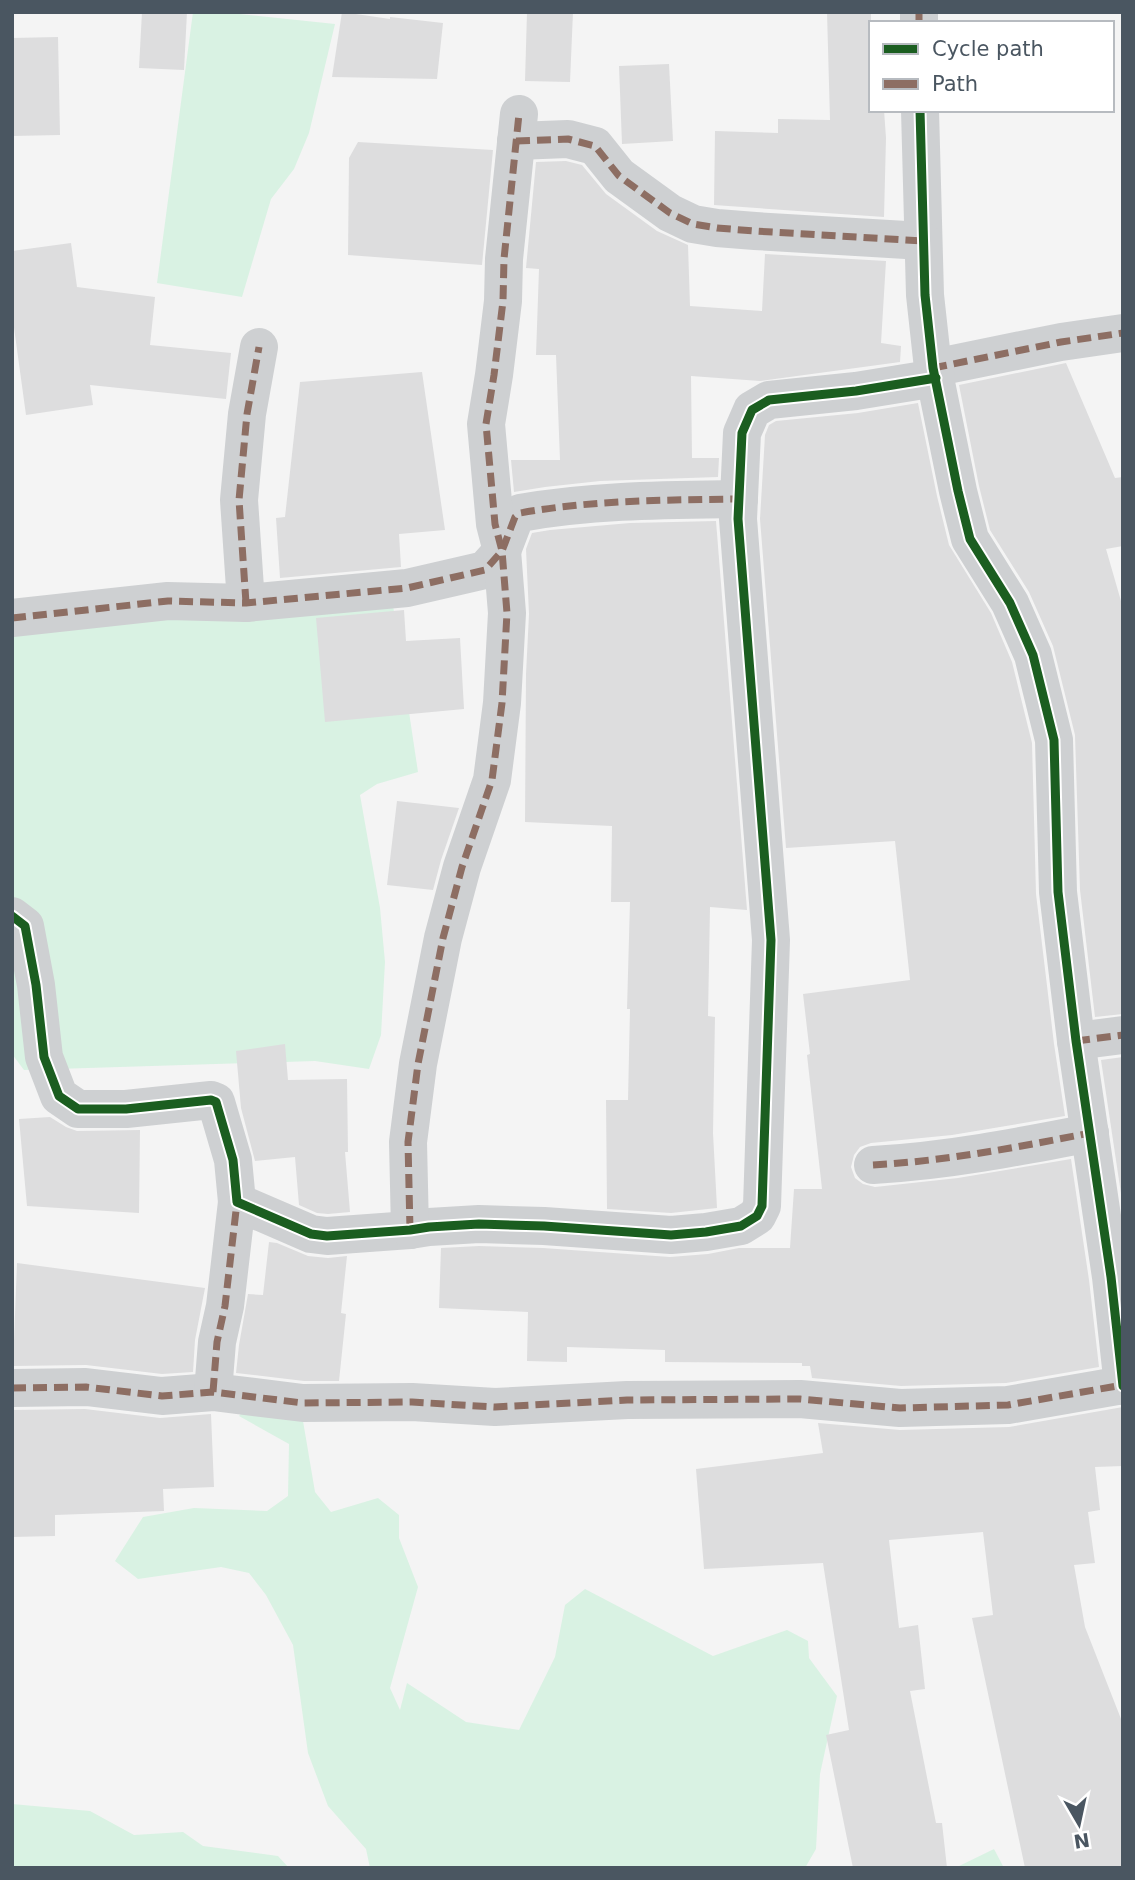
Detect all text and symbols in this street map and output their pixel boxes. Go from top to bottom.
legend [869,21,1114,112]
text: Cycle path [932,37,1044,61]
text: Path [932,72,978,96]
north arrow [1044,1789,1114,1859]
text: N [1072,1829,1091,1853]

